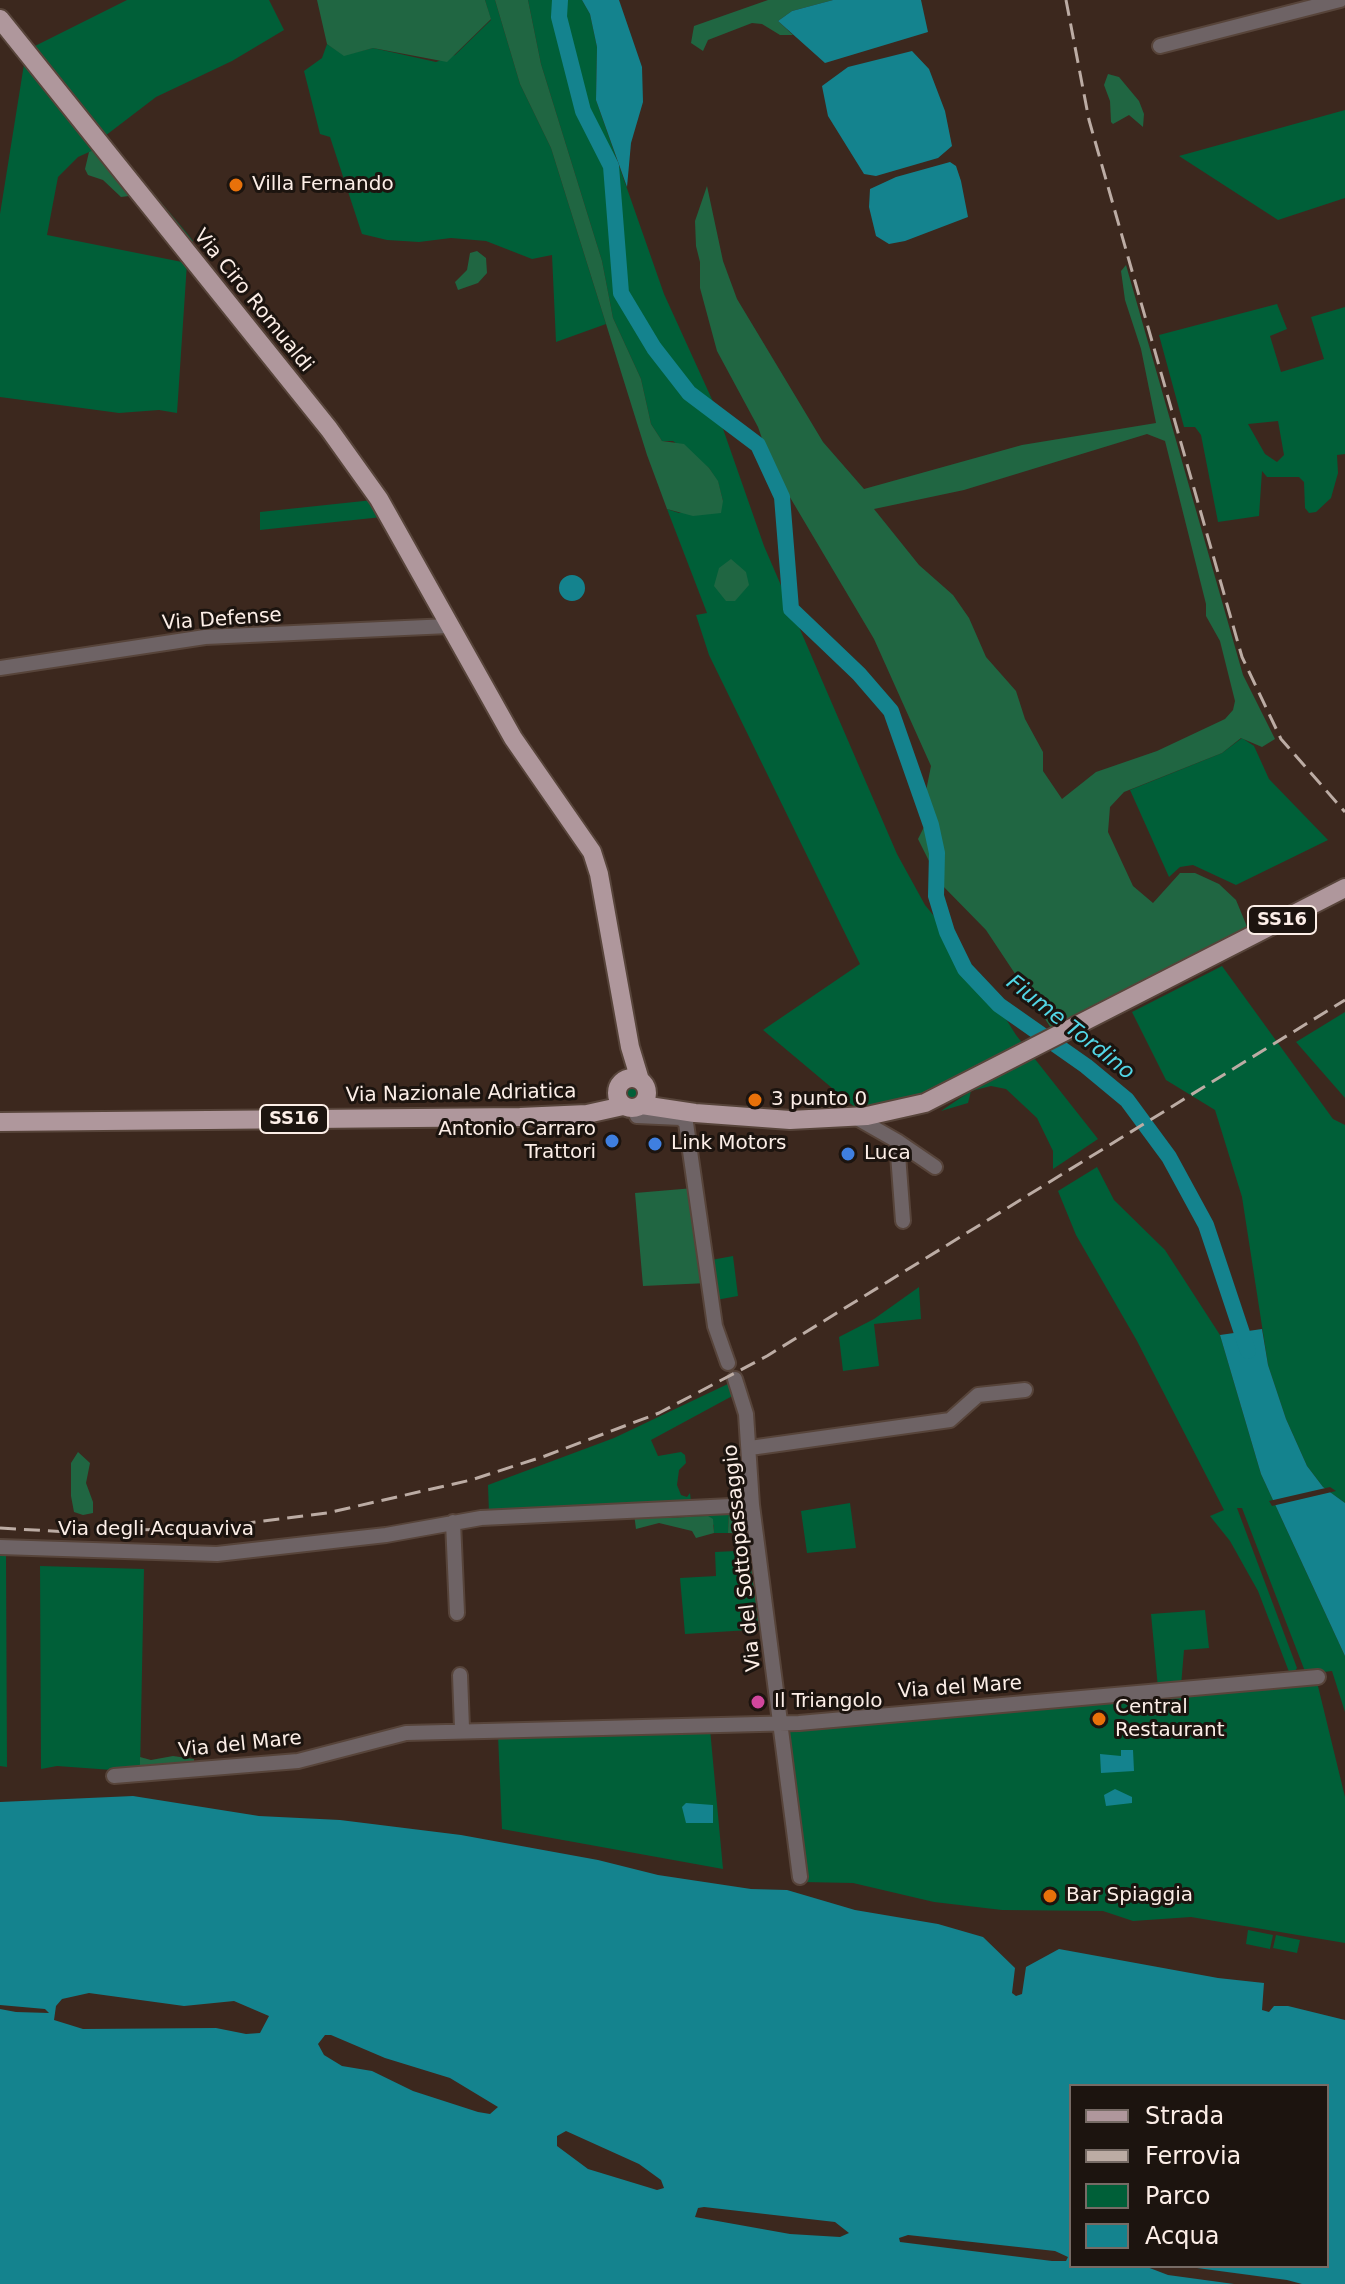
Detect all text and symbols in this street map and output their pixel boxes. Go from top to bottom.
place label: Villa Fernando [252,173,394,197]
marker: Villa Fernando [227,176,245,194]
street label: Via Ciro Romualdi [188,225,318,377]
street label: Via Defense [161,604,283,636]
road number: SS16 [1248,906,1316,934]
water label: Fiume Tordino [1001,970,1139,1086]
street label: Via Nazionale Adriatica [345,1080,577,1108]
place label: 3 punto 0 [771,1088,867,1112]
marker: 3 punto 0 [746,1091,764,1109]
road number: SS16 [260,1105,328,1133]
place label: Antonio Carraro Trattori [438,1118,596,1165]
marker: Antonio Carraro Trattori [603,1132,621,1150]
place label: Link Motors [671,1132,787,1156]
marker: Link Motors [646,1135,664,1153]
place label: Luca [864,1142,911,1166]
marker: Luca [839,1145,857,1163]
street label: Via del Sottopassaggio [719,1443,767,1673]
street label: Via degli Acquaviva [58,1518,254,1542]
street label: Via del Mare [897,1672,1023,1704]
place label: Il Triangolo [774,1690,883,1714]
marker: Il Triangolo [749,1693,767,1711]
place label: Central Restaurant [1115,1696,1224,1743]
marker: Central Restaurant [1090,1710,1108,1728]
street label: Via del Mare [177,1727,303,1763]
place label: Bar Spiaggia [1066,1884,1193,1908]
marker: Bar Spiaggia [1041,1887,1059,1905]
legend [1069,2084,1329,2268]
text: Strada [1145,2102,1224,2130]
text: Ferrovia [1145,2142,1241,2170]
text: Parco [1145,2182,1210,2210]
text: Acqua [1145,2222,1219,2250]

